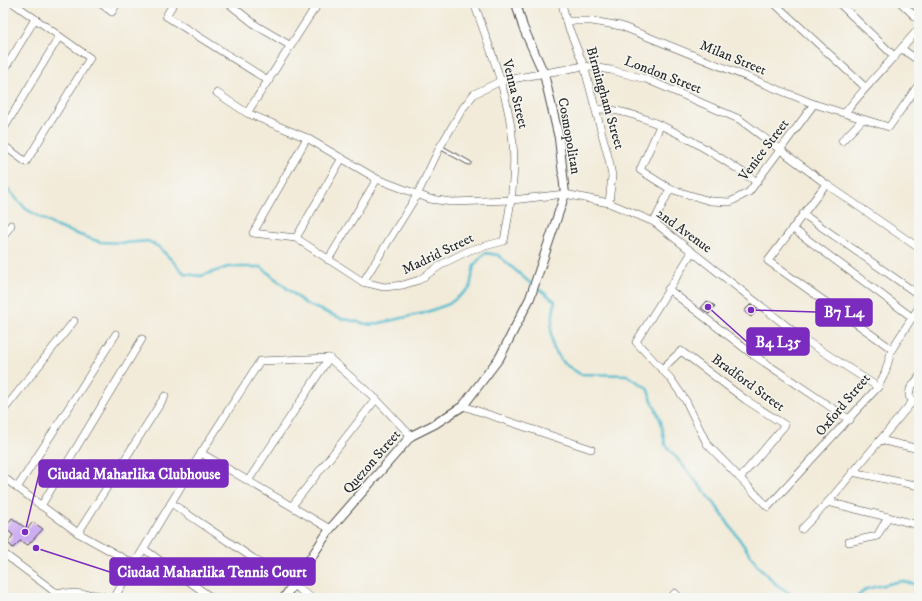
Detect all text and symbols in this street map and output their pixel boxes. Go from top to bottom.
street label: Milan Street [697,37,769,80]
street label: Birmingham Street [582,45,628,152]
street label: London Street [622,52,705,98]
street label: Venna Street [497,57,532,131]
street label: Cosmopolitan [553,96,585,176]
street label: Venice Street [734,115,793,185]
street label: 2nd Avenue [653,205,716,257]
street label: Madrid Street [399,229,477,279]
callout: B7 L4 [816,299,872,326]
text: B7 L4 [824,303,865,322]
callout: B4 L35 [747,328,809,355]
text: B4 L35 [755,333,801,352]
street label: Bradford Street [708,350,789,416]
street label: Oxford Street [812,370,875,440]
street label: Quezon Street [339,426,405,498]
callout: Ciudad Maharlika Clubhouse [39,460,228,487]
text: Ciudad Maharlika Clubhouse [48,465,221,484]
callout: Ciudad Maharlika Tennis Court [110,558,315,585]
text: Ciudad Maharlika Tennis Court [117,563,307,582]

